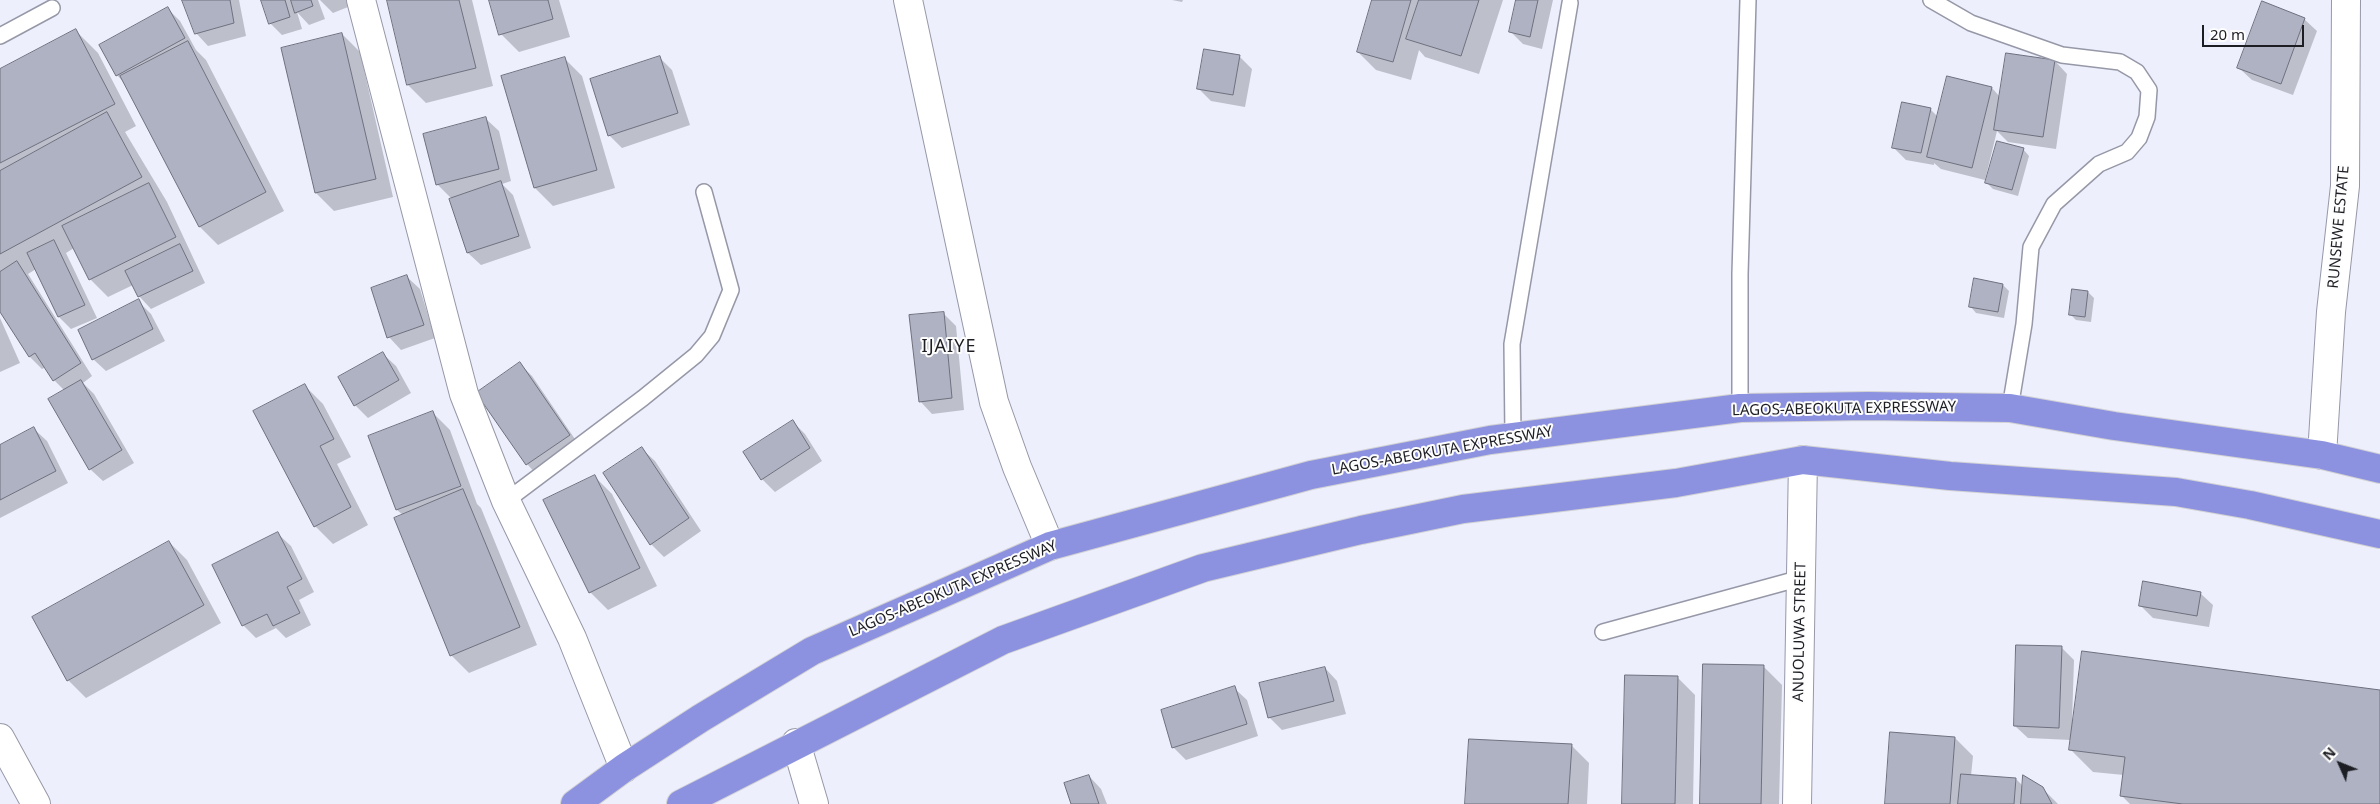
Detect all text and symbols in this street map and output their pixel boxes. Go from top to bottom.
scale bar [2205,15,2308,47]
text: 20 m [2210,24,2245,44]
street label: RUNSEWE ESTATE [2325,165,2353,289]
district label: IJAIYE [921,336,977,358]
street label: LAGOS-ABEOKUTA EXPRESSWAY [1732,398,1956,420]
street label: LAGOS-ABEOKUTA EXPRESSWAY [1330,423,1554,479]
street label: LAGOS-ABEOKUTA EXPRESSWAY [846,537,1060,641]
street label: ANUOLUWA STREET [1790,562,1810,702]
north arrow [2315,739,2365,789]
text: N [2318,743,2340,764]

